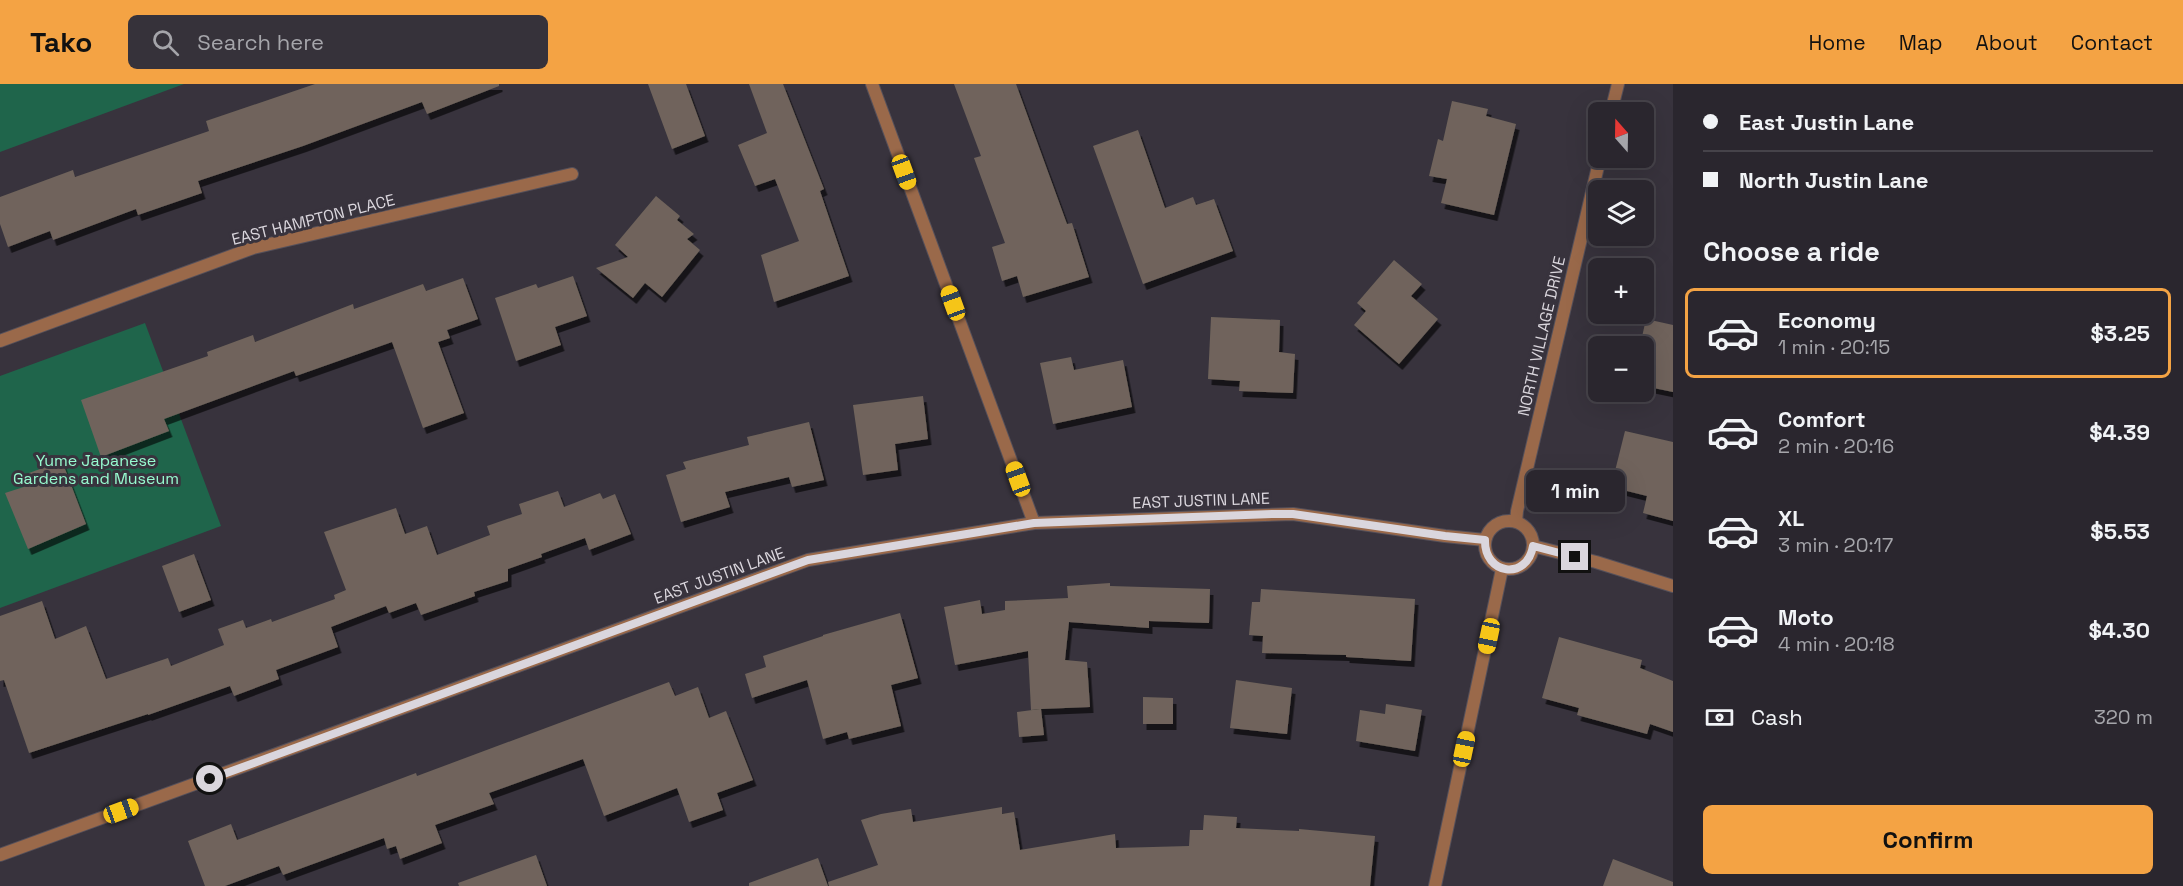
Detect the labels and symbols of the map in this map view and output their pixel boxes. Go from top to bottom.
north arrow [1588,102,1654,168]
car [889,152,919,192]
street label: EAST HAMPTON PLACE [229,189,397,250]
street label: NORTH VILLAGE DRIVE [1513,254,1570,418]
car [938,283,968,323]
park label: Yume Japanese Gardens and Museum [13,450,179,489]
car [1003,459,1033,499]
callout: 1 min [1526,470,1624,512]
street label: EAST JUSTIN LANE [1132,488,1270,513]
street label: EAST JUSTIN LANE [651,542,787,609]
route end [1561,543,1588,570]
car [1476,617,1502,655]
car [1451,730,1477,768]
route start [196,765,223,792]
car [101,796,141,826]

